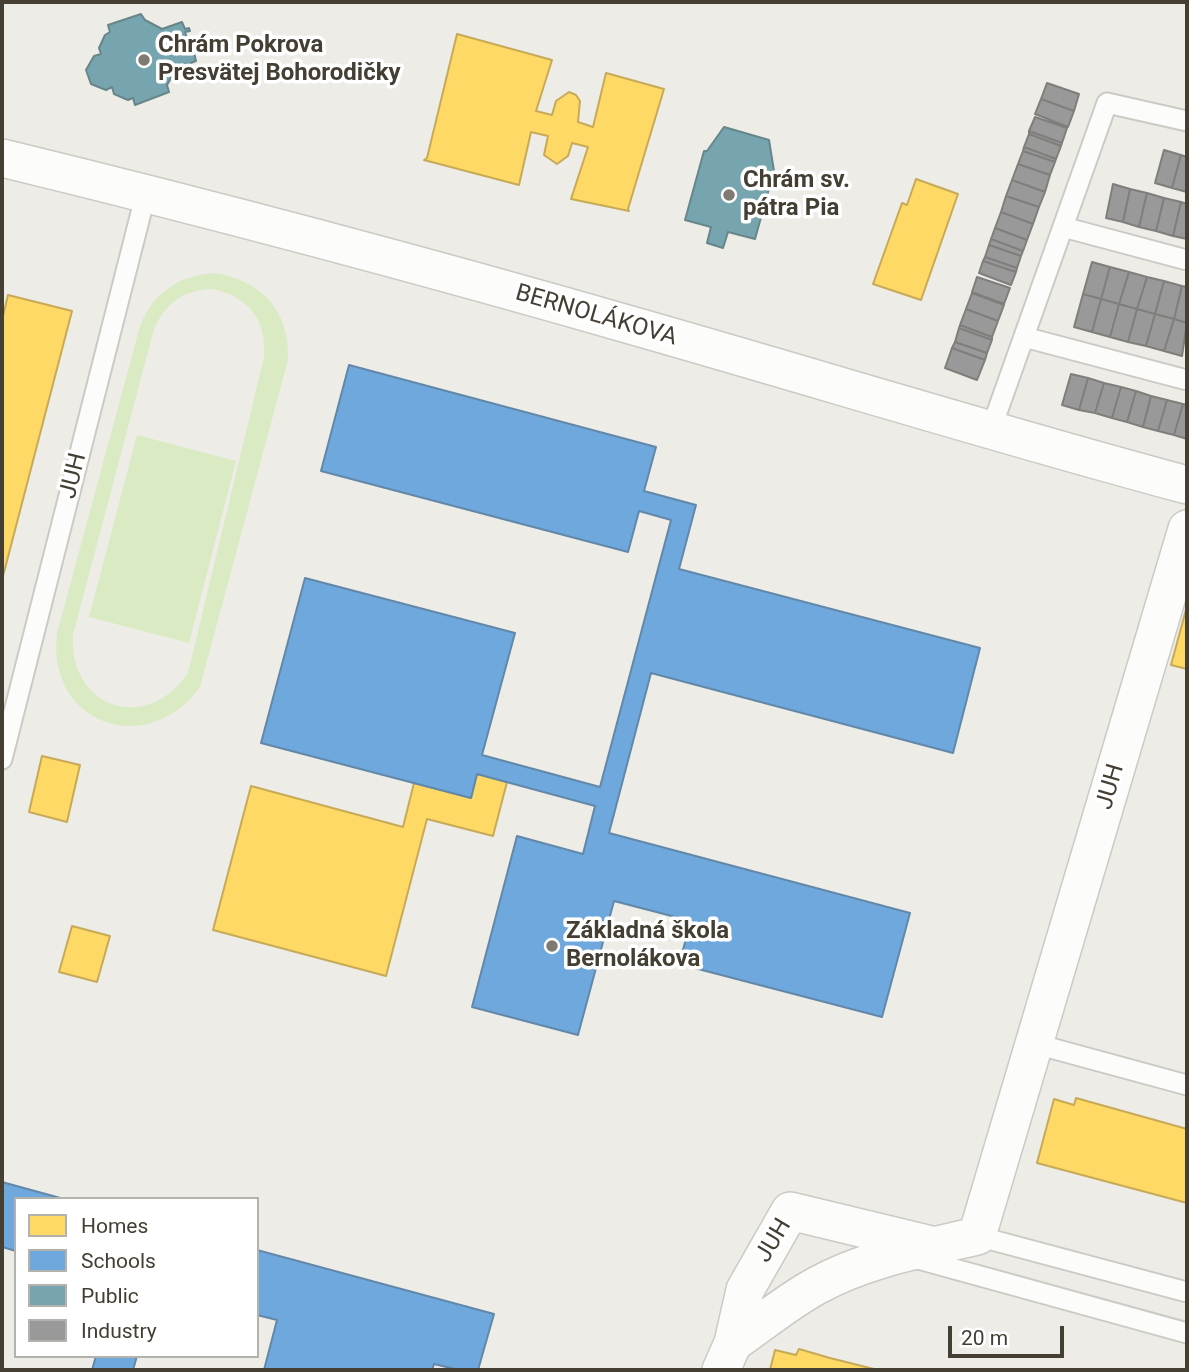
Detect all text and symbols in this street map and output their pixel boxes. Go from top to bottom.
place label: Chrám Pokrova Presvätej Bohorodičky [158,32,401,88]
marker: Chrám Pokrova Presvätej Bohorodičky [136,52,152,68]
place label: Chrám sv. pátra Pia [743,167,850,223]
marker: Chrám sv. pátra Pia [721,187,737,203]
street label: BERNOLÁKOVA [512,279,680,353]
street label: JUH [54,450,94,502]
street label: JUH [1091,761,1131,813]
place label: Základná škola Bernolákova [566,918,729,974]
marker: Základná škola Bernolákova [544,938,560,954]
legend [14,1197,259,1358]
text: Homes [81,1214,148,1238]
street label: JUH [750,1214,798,1268]
text: Schools [81,1249,156,1273]
text: Public [81,1284,139,1308]
scale bar [951,1312,1066,1356]
text: Industry [81,1319,157,1343]
text: 20 m [961,1326,1008,1350]

